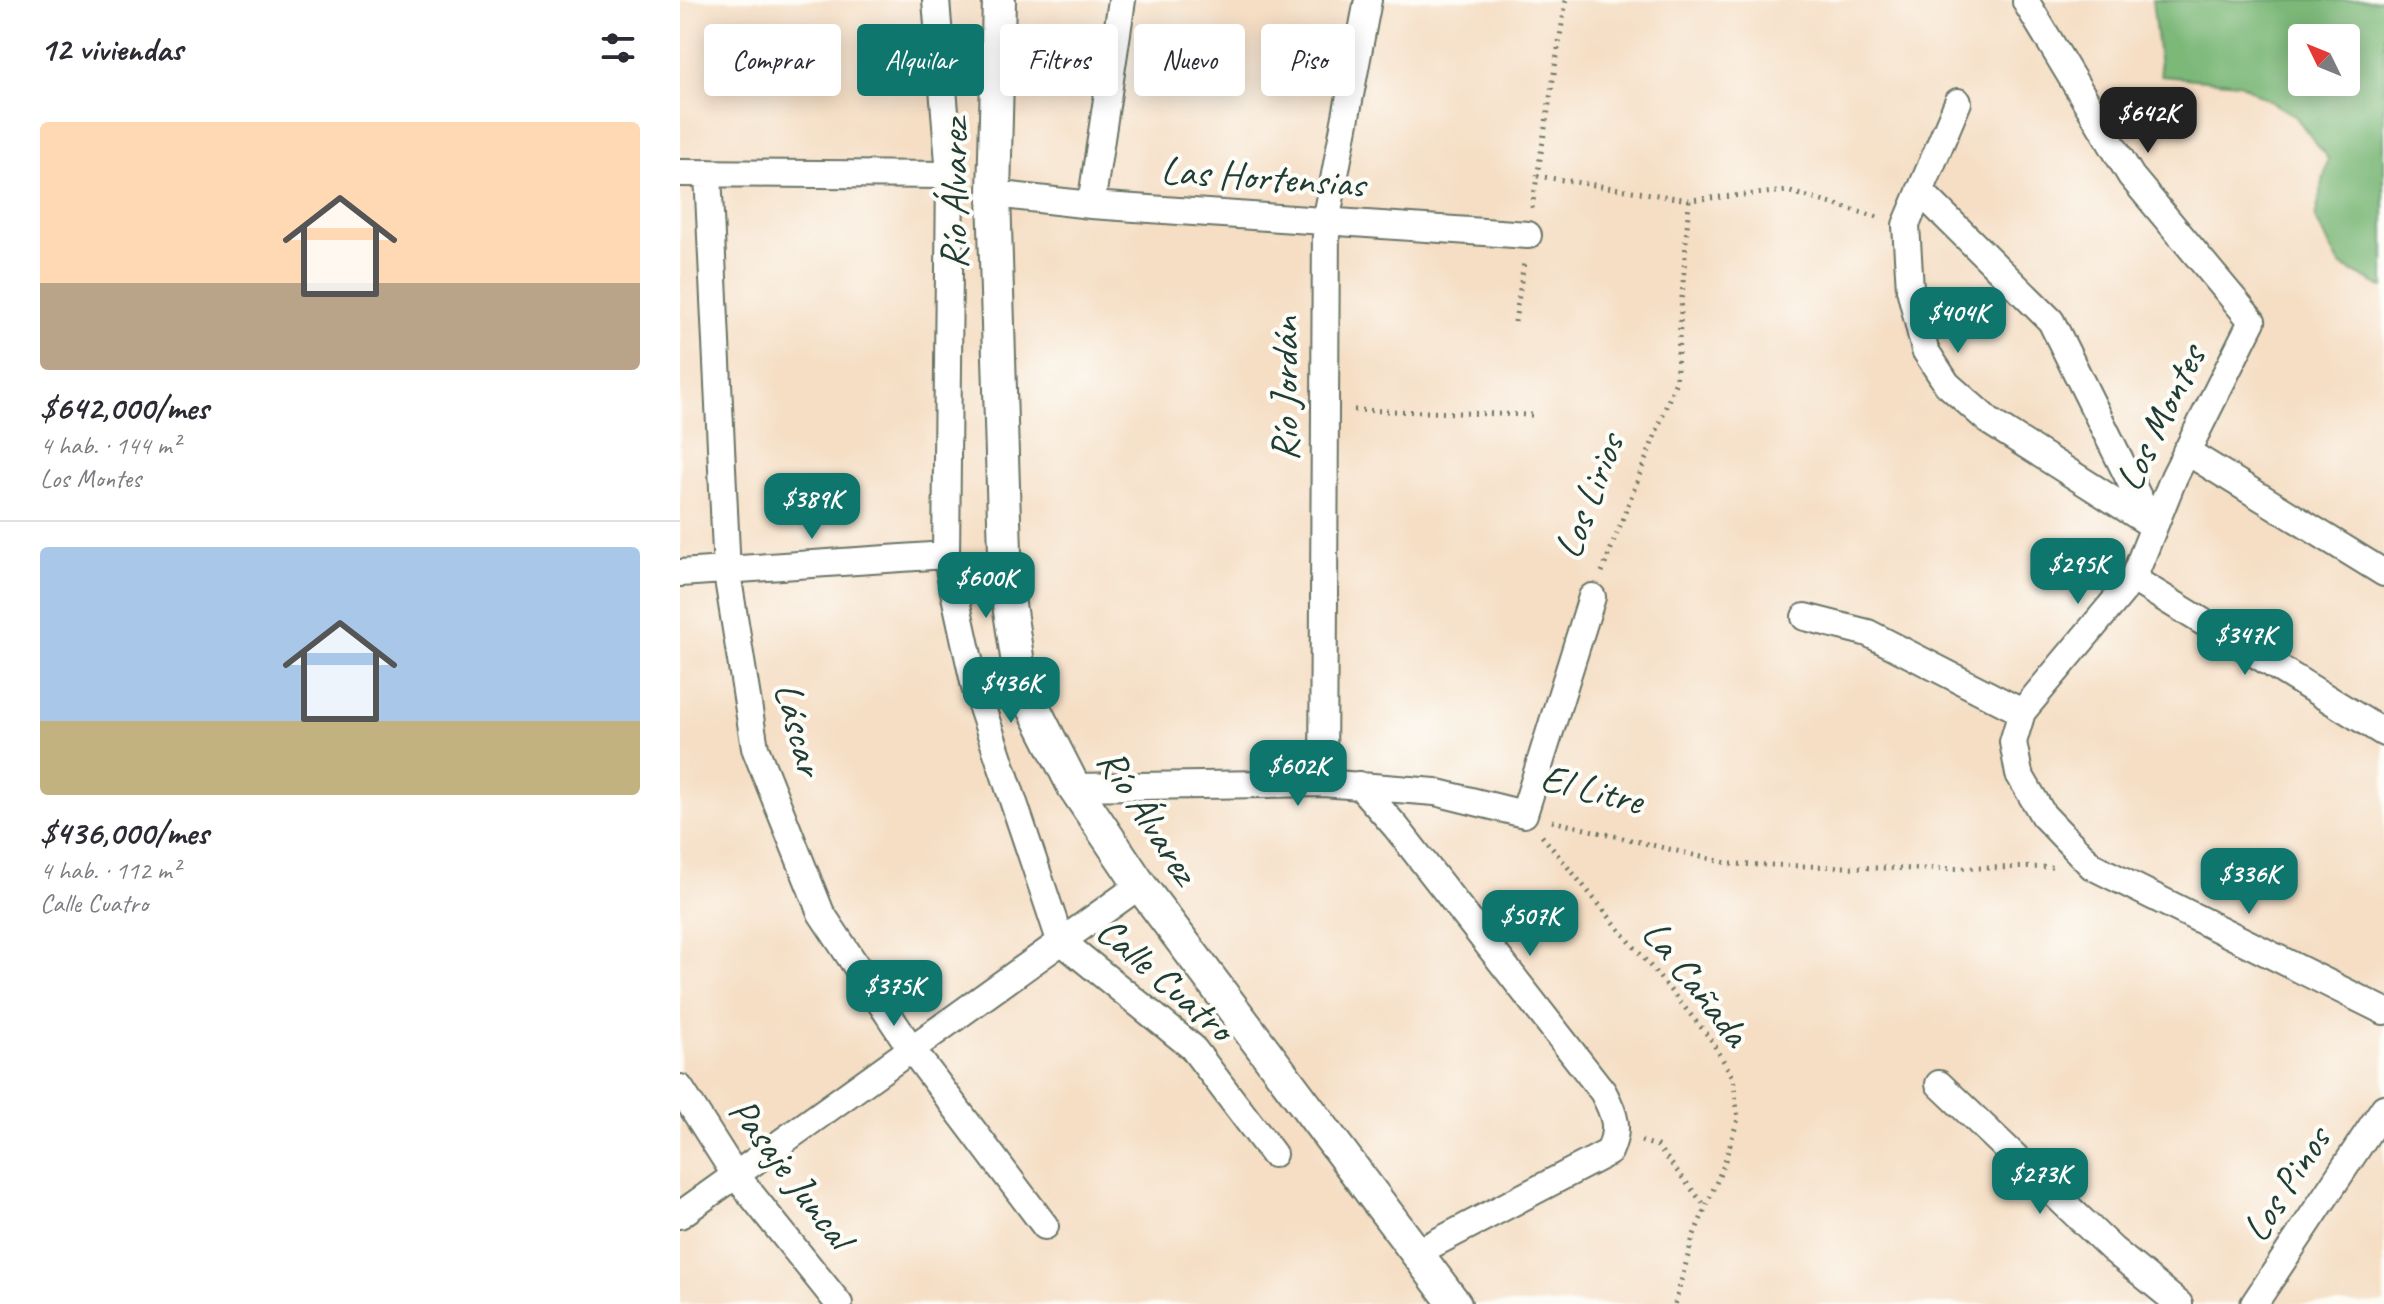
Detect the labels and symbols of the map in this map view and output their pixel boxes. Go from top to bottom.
north arrow [2288,24,2360,96]
pin: $642K [2092,87,2204,155]
street label: Río Álvarez [929,114,979,269]
street label: Las Hortensias [1160,145,1370,209]
pin: $404K [1902,287,2014,355]
street label: Río Jordán [1260,316,1310,461]
street label: Los Montes [2103,334,2218,499]
street label: Los Lirios [1543,424,1637,565]
pin: $389K [756,473,868,541]
pin: $295K [2022,538,2134,606]
pin: $600K [930,552,1042,620]
pin: $347K [2189,609,2301,677]
pin: $436K [955,657,1067,725]
street label: Láscar [763,677,836,784]
street label: Río Álvarez [1086,739,1212,896]
pin: $602K [1242,740,1354,808]
street label: El Litre [1536,752,1651,826]
pin: $336K [2193,848,2305,916]
pin: $507K [1474,890,1586,958]
street label: Calle Cuatro [1086,906,1247,1055]
street label: La Cañada [1631,910,1763,1059]
pin: $375K [838,960,950,1028]
street label: Pasaje Juncal [718,1088,868,1263]
street label: Los Pinos [2231,1114,2343,1251]
pin: $273K [1984,1148,2096,1216]

